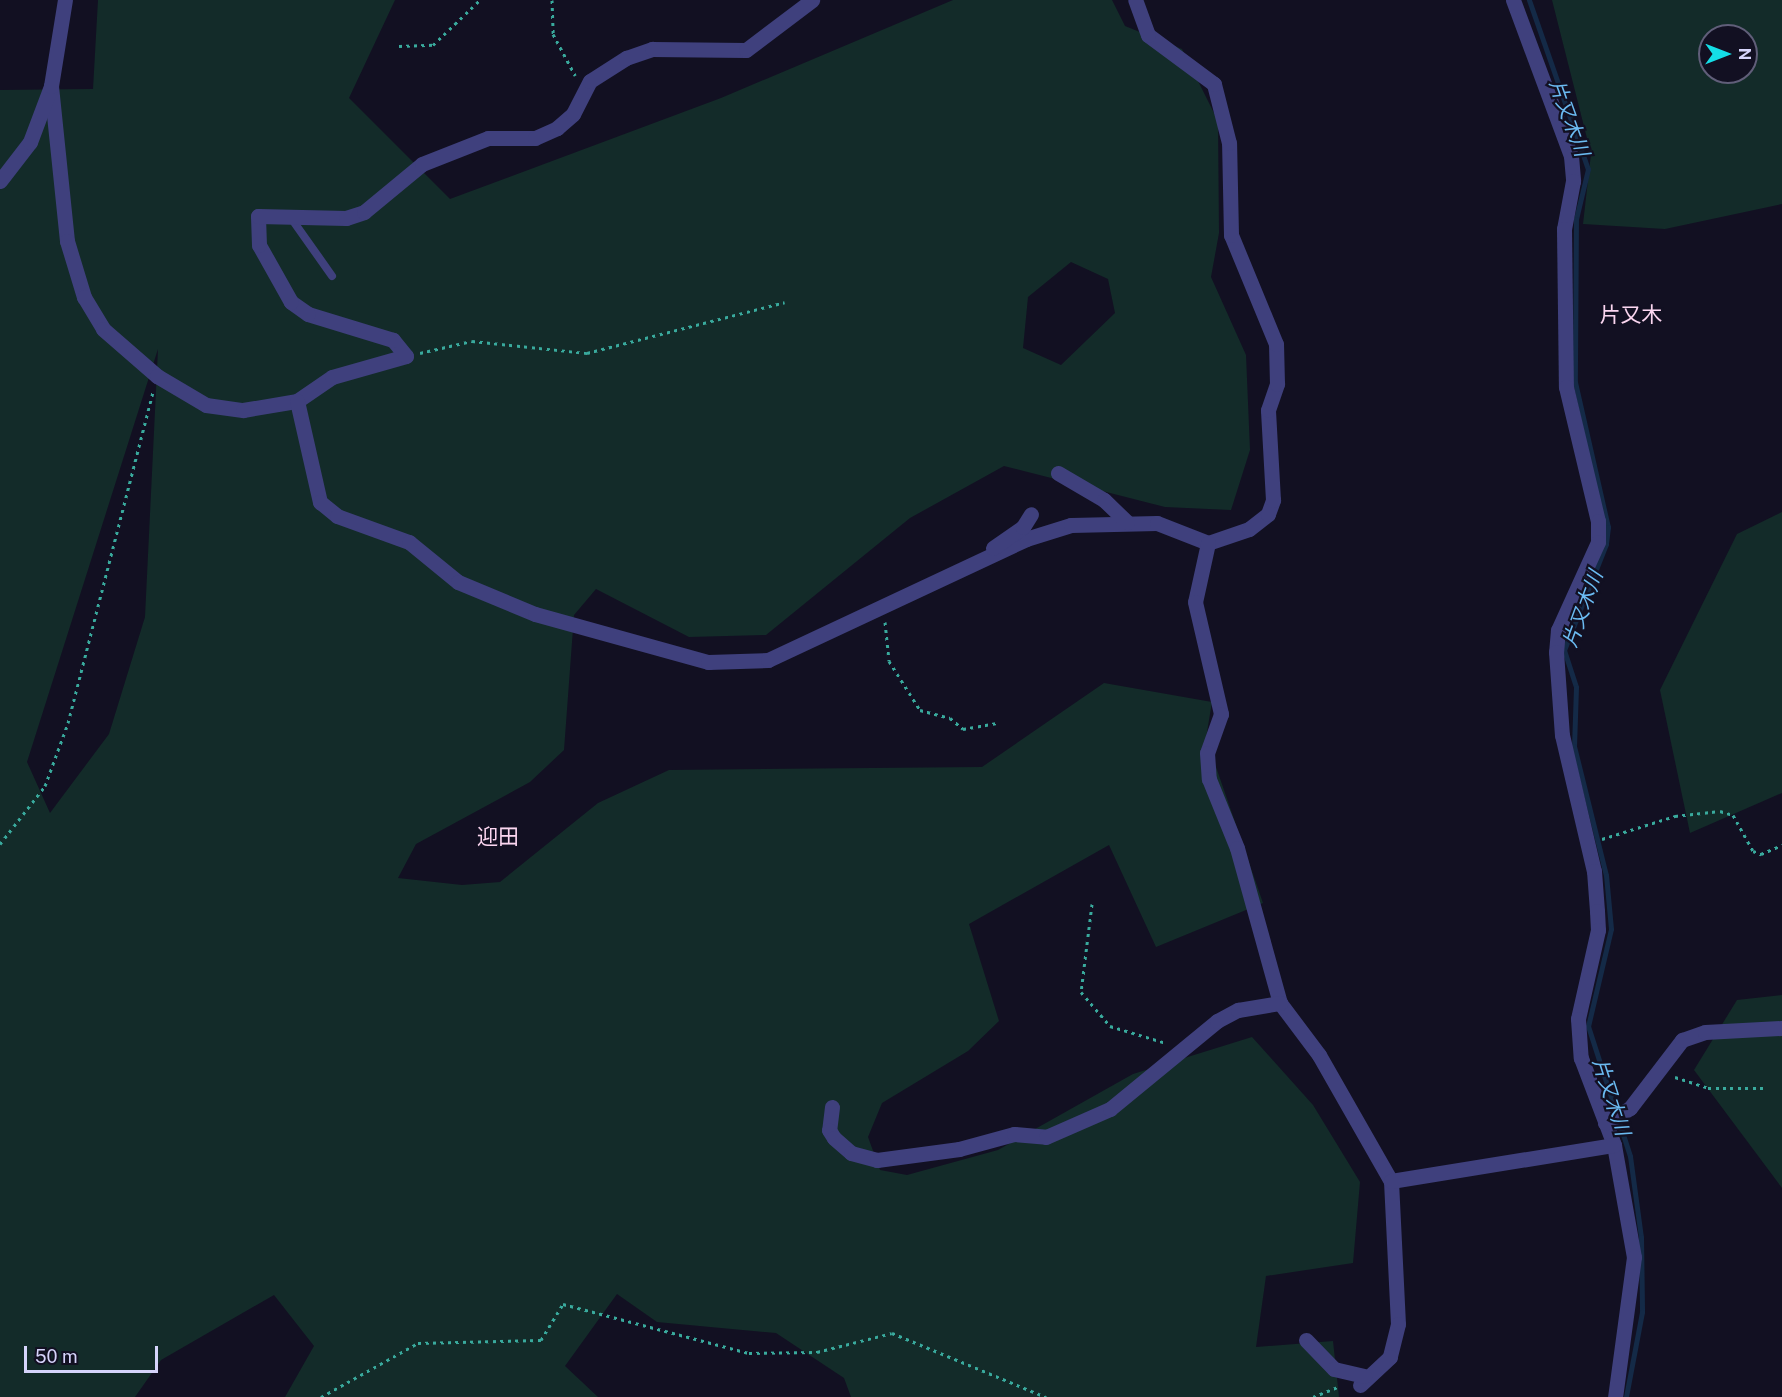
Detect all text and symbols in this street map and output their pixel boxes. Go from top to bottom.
north arrow [1698,24,1758,84]
text: N [1735,48,1754,60]
water label: 片又木川 [1544,76,1594,160]
district label: 片又木 [1600,302,1662,328]
water label: 片又木川 [1558,567,1608,651]
district label: 迎田 [477,824,519,850]
water label: 片又木川 [1587,1055,1635,1139]
scale bar [27,1334,160,1372]
text: 50 m [35,1346,78,1367]

